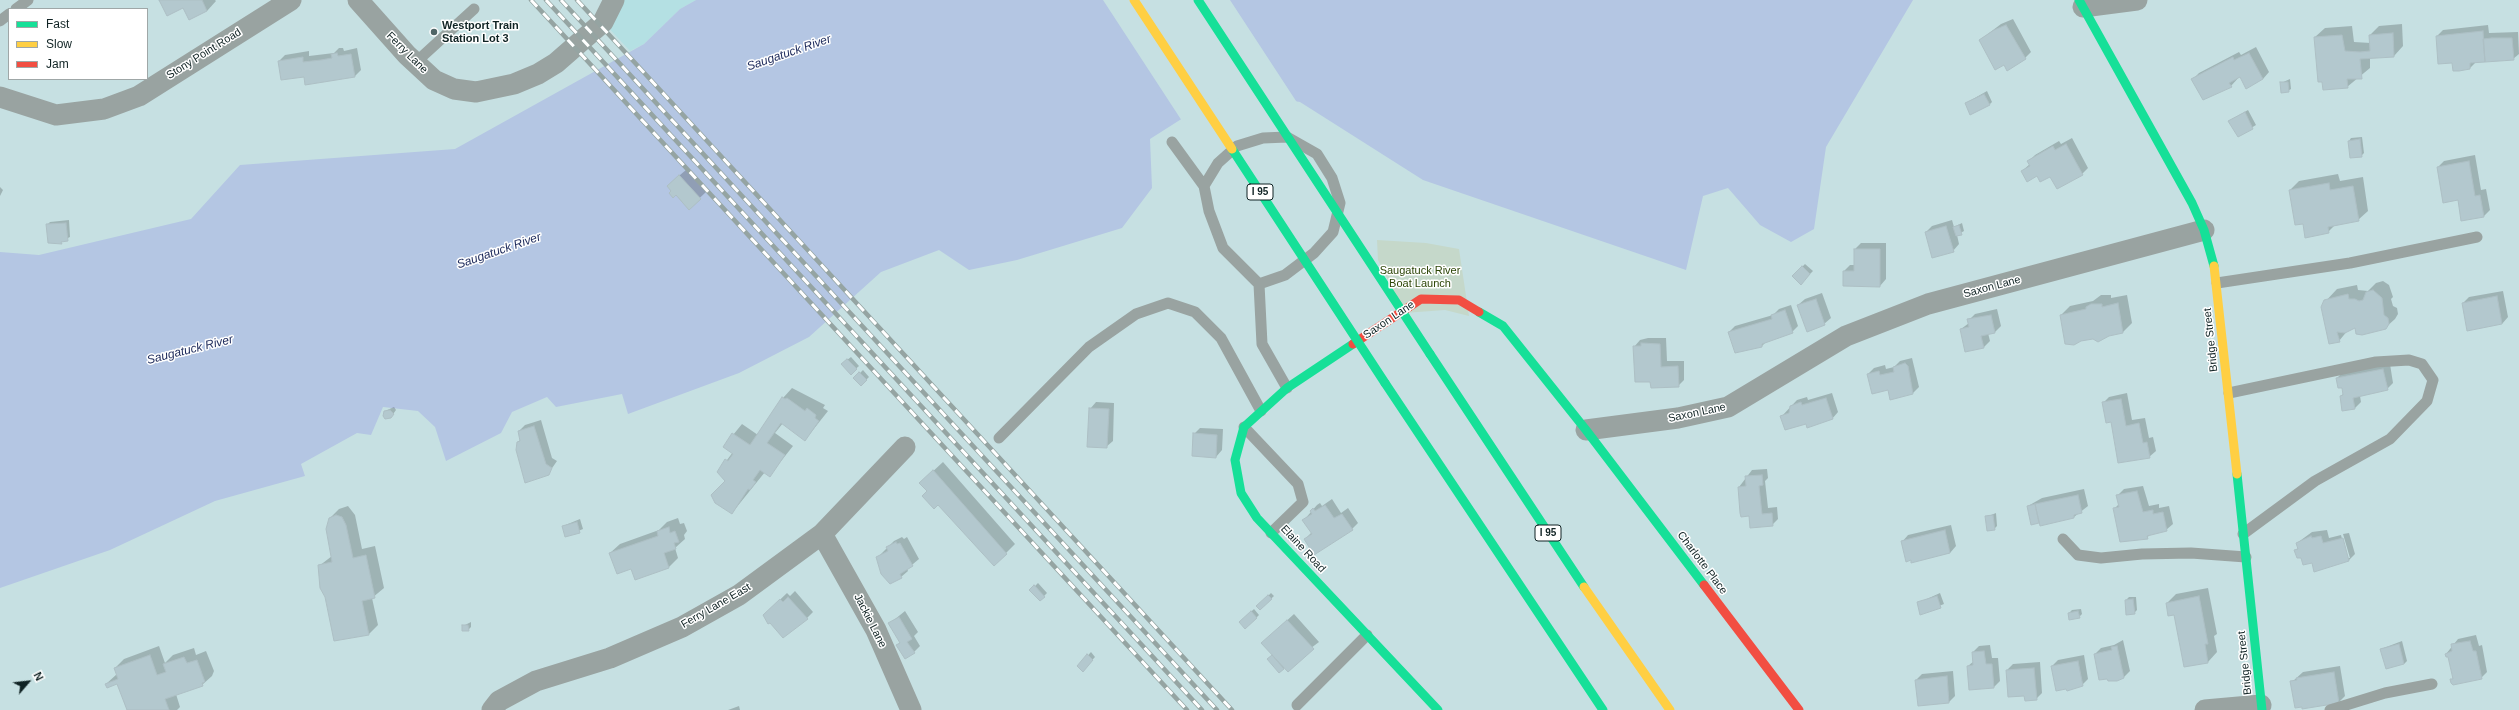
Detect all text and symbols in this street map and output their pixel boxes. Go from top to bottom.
legend [8,8,148,80]
text: Fast [46,17,69,31]
place label: Westport Train Station Lot 3 [442,19,519,45]
street label: Stony Point Road [164,26,244,82]
marker: Westport Train Station Lot 3 [429,27,439,37]
street label: Ferry Lane [384,30,430,76]
water label: Saugatuck River [745,32,833,74]
text: Slow [46,37,72,51]
text: Jam [46,57,69,71]
road number: I 95 [1247,184,1273,200]
water label: Saugatuck River [455,230,543,272]
park label: Saugatuck River Boat Launch [1380,264,1460,290]
street label: Saxon Lane [1962,273,2022,301]
street label: Saxon Lane [1361,298,1417,342]
street label: Bridge Street [2201,307,2221,373]
water label: Saugatuck River [146,332,234,368]
street label: Saxon Lane [1667,400,1727,426]
street label: Elaine Road [1278,523,1328,575]
road number: I 95 [1535,525,1561,541]
street label: Charlotte Place [1674,529,1730,597]
street label: Ferry Lane East [679,581,753,631]
street label: Jackie Lane [851,592,889,650]
street label: Bridge Street [2235,630,2255,696]
north arrow [8,662,48,702]
text: N [31,670,46,683]

